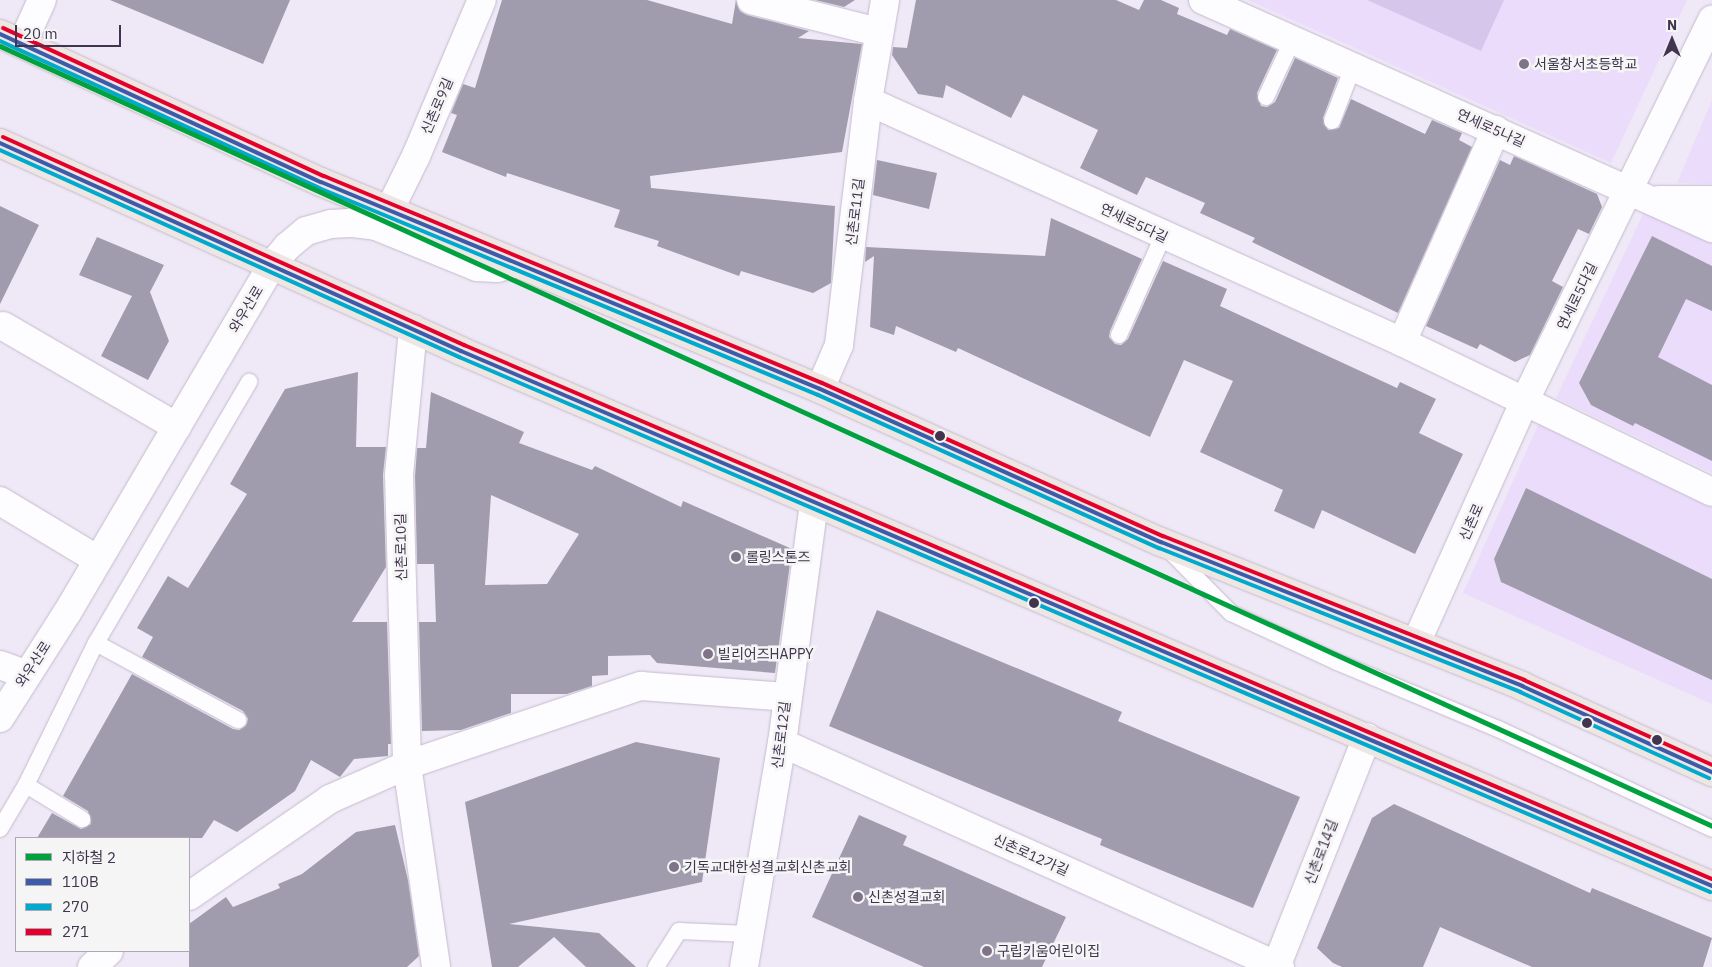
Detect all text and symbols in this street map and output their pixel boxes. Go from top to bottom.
scale bar [18,15,124,47]
north arrow [1647,15,1697,65]
text: N [1667,16,1677,34]
text: 20 m [23,24,58,43]
place label: 서울창서초등학교 [1534,56,1637,72]
marker: 서울창서초등학교 [1518,58,1530,70]
street label: 신촌로9길 [418,75,456,137]
street label: 연세로5나길 [1454,106,1528,150]
street label: 신촌로11길 [842,177,868,247]
street label: 연세로5다길 [1097,200,1171,246]
street label: 연세로5다길 [1553,260,1601,332]
street label: 와우산로 [226,283,266,335]
unlabelled marker [935,431,945,441]
street label: 신촌로 [1455,501,1487,543]
street label: 신촌로10길 [392,513,410,581]
place label: 롤링스톤즈 [746,549,810,565]
marker: 롤링스톤즈 [730,551,742,563]
unlabelled marker [1029,598,1039,608]
street label: 와우산로 [12,638,54,690]
place label: 빌리어즈HAPPY [718,646,814,662]
marker: 빌리어즈HAPPY [702,648,714,660]
street label: 신촌로12길 [768,700,794,770]
unlabelled marker [1582,718,1592,728]
unlabelled marker [1652,735,1662,745]
street label: 신촌로14길 [1301,817,1341,887]
street label: 신촌로12가길 [990,831,1072,879]
legend [15,837,190,952]
text: 지하철 2 [62,848,116,867]
place label: 기독교대한성결교회신촌교회 [684,859,851,875]
marker: 기독교대한성결교회신촌교회 [668,861,680,873]
text: 110B [62,872,99,891]
place label: 신촌성결교회 [868,889,945,905]
marker: 신촌성결교회 [852,891,864,903]
text: 270 [62,897,89,916]
text: 271 [62,922,89,941]
place label: 구립키움어린이집 [997,943,1100,959]
marker: 구립키움어린이집 [981,945,993,957]

